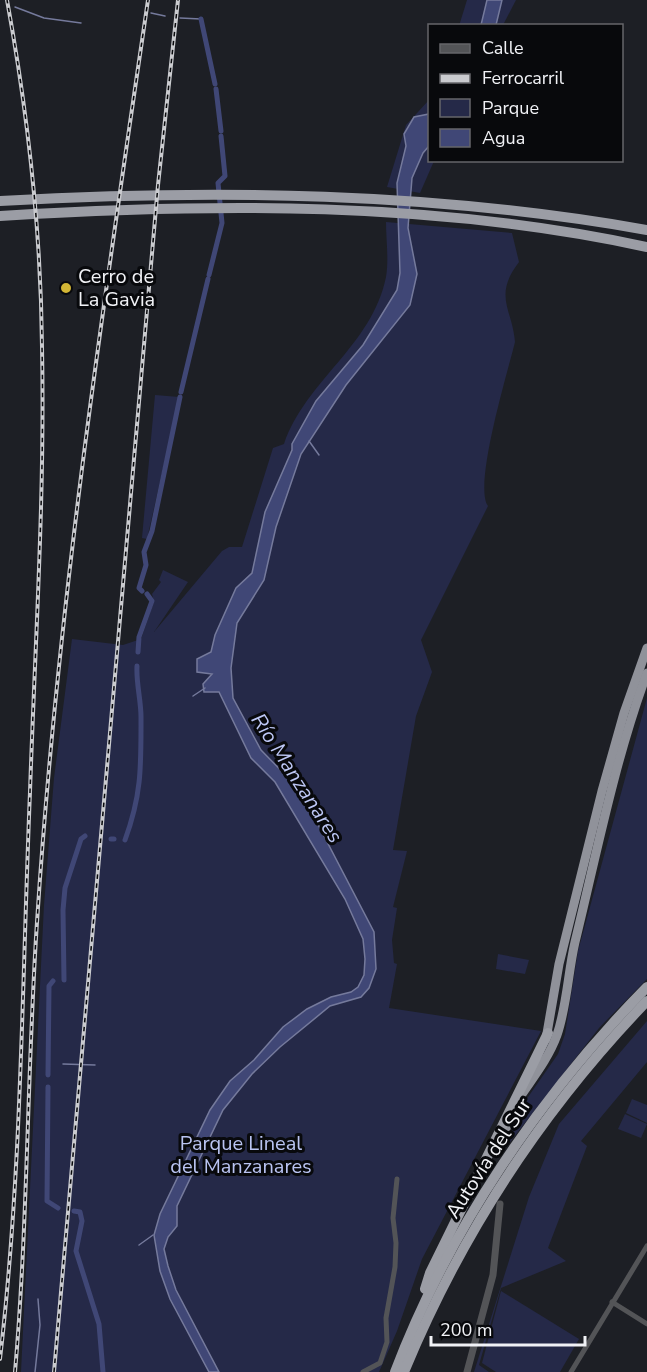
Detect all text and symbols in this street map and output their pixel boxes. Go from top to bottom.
legend [428,24,623,162]
text: Calle [482,36,524,60]
text: Ferrocarril [482,66,565,90]
text: Parque [482,96,539,120]
text: Agua [482,126,525,150]
place label: Cerro de La Gavia [78,263,155,313]
marker: Cerro de La Gavia [59,281,73,295]
water label: Río Manzanares [245,708,349,848]
street label: Autovía del Sur [439,1093,537,1224]
park label: Parque Lineal del Manzanares [170,1130,312,1180]
scale bar [431,1309,586,1347]
text: 200 m [440,1318,492,1342]

